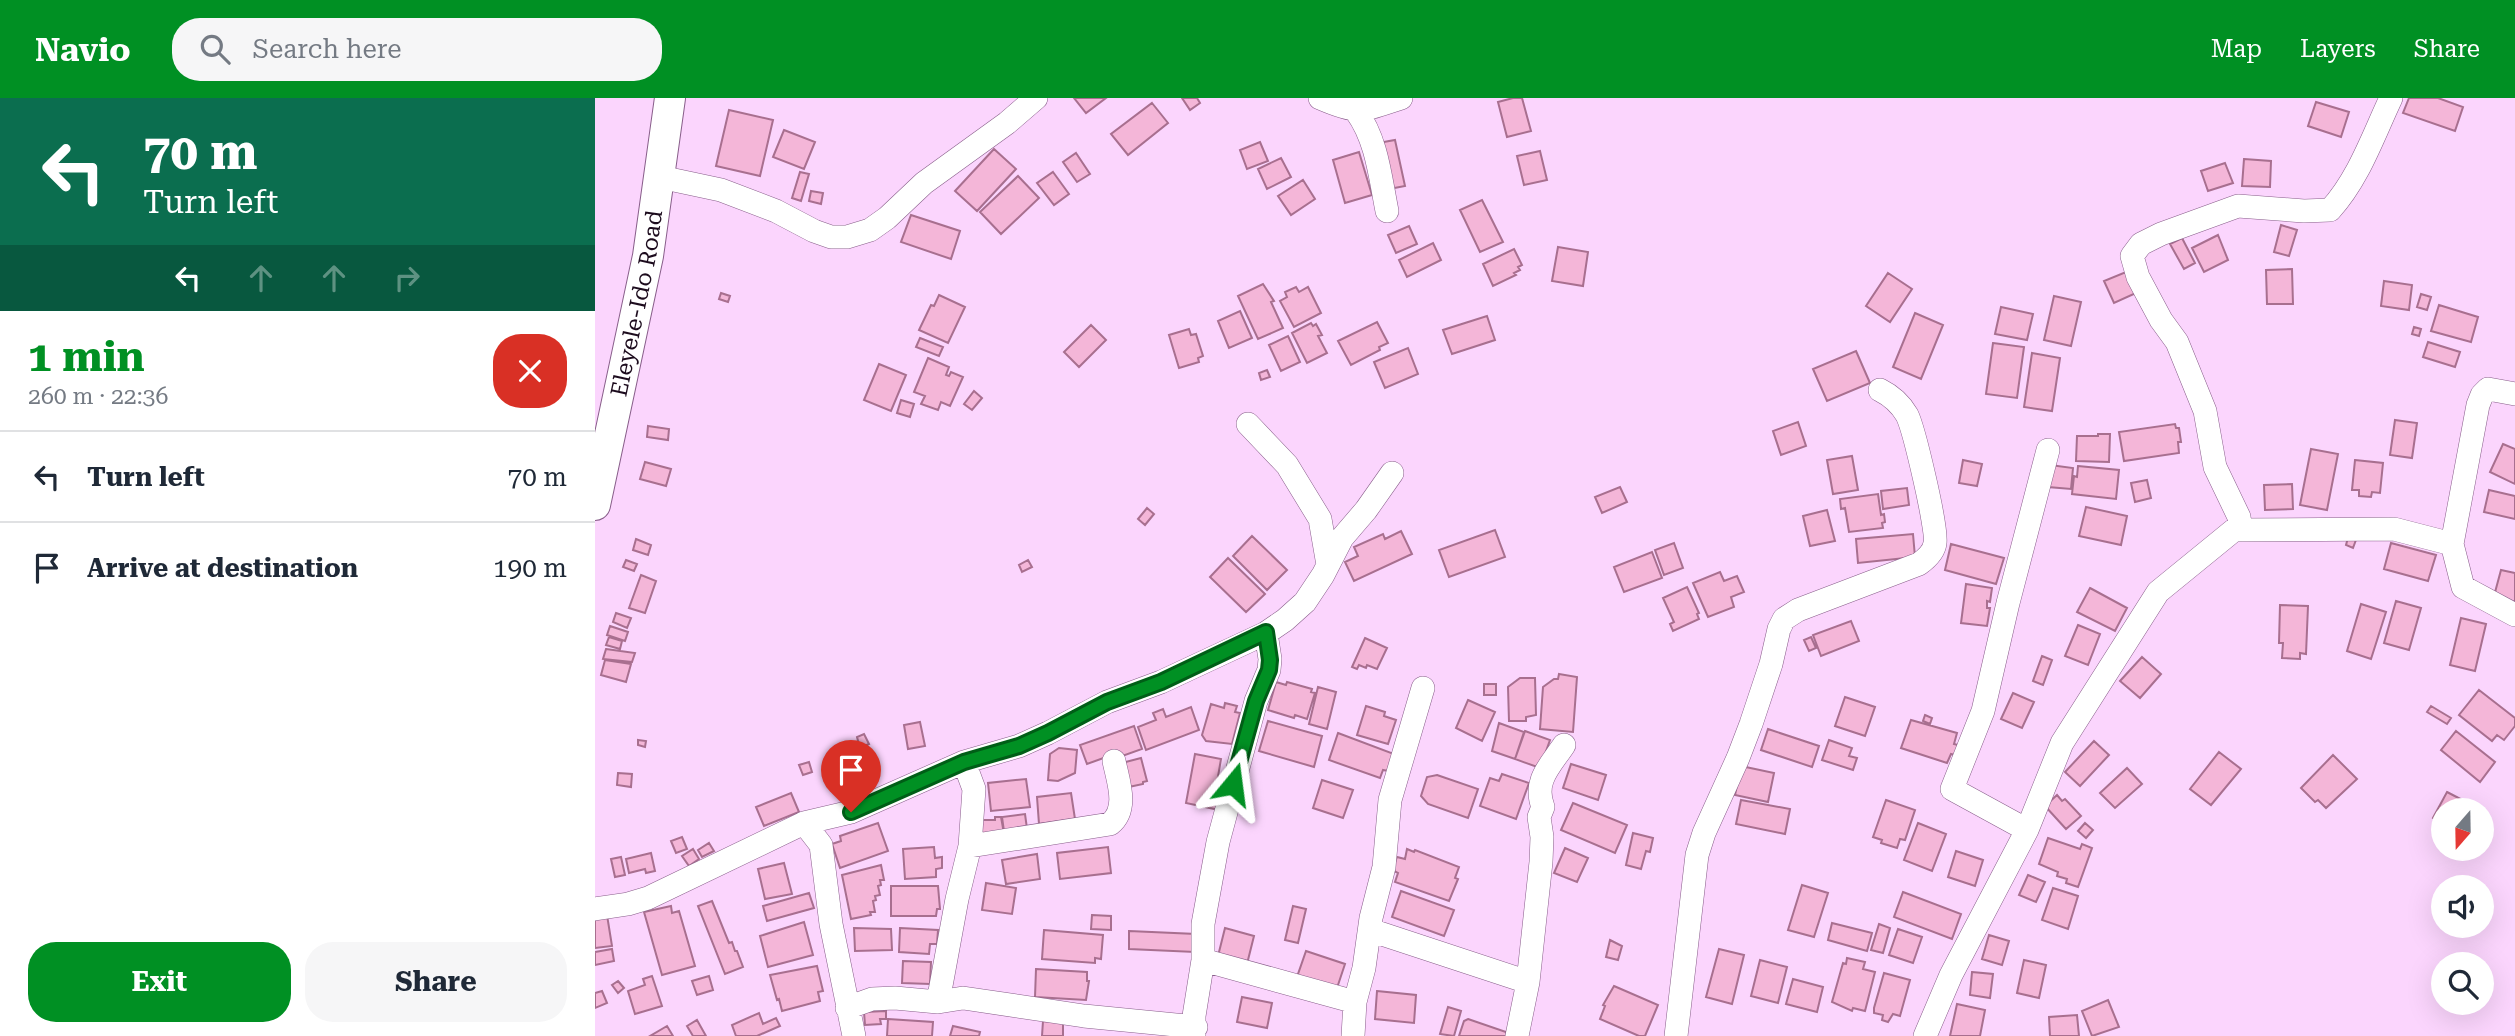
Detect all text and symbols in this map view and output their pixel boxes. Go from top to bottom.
search box [172,18,662,81]
text: Navio [35,30,130,69]
icon: search [196,30,234,68]
text: Search here [252,34,401,64]
text: Map [2211,35,2262,63]
text: Layers [2300,35,2376,63]
text: Share [2414,35,2480,63]
text: 70 m [143,124,258,181]
icon: left [28,126,119,217]
text: Turn left [143,183,278,221]
street label: Eleyele-Ido Road [605,208,668,399]
icon: left [169,259,207,297]
icon: ahead [242,259,280,297]
icon: ahead [315,259,353,297]
icon: right [388,259,426,297]
text: 1 min [28,332,145,381]
button: close [493,334,567,408]
text: 260 m · 22:36 [28,383,168,410]
icon: left [28,458,66,496]
text: Turn left [87,462,205,492]
text: 70 m [508,462,567,492]
icon: arrive [28,549,66,587]
text: Arrive at destination [87,553,358,583]
text: 190 m [493,553,567,583]
pin [821,740,881,812]
position arrow [1196,747,1270,821]
icon: arrive [832,751,870,789]
north arrow [2431,798,2494,861]
map controls [2431,798,2494,1015]
button: sound [2431,875,2494,938]
button: Exit [28,942,291,1022]
button: Share [305,942,567,1022]
button: search [2431,952,2494,1015]

